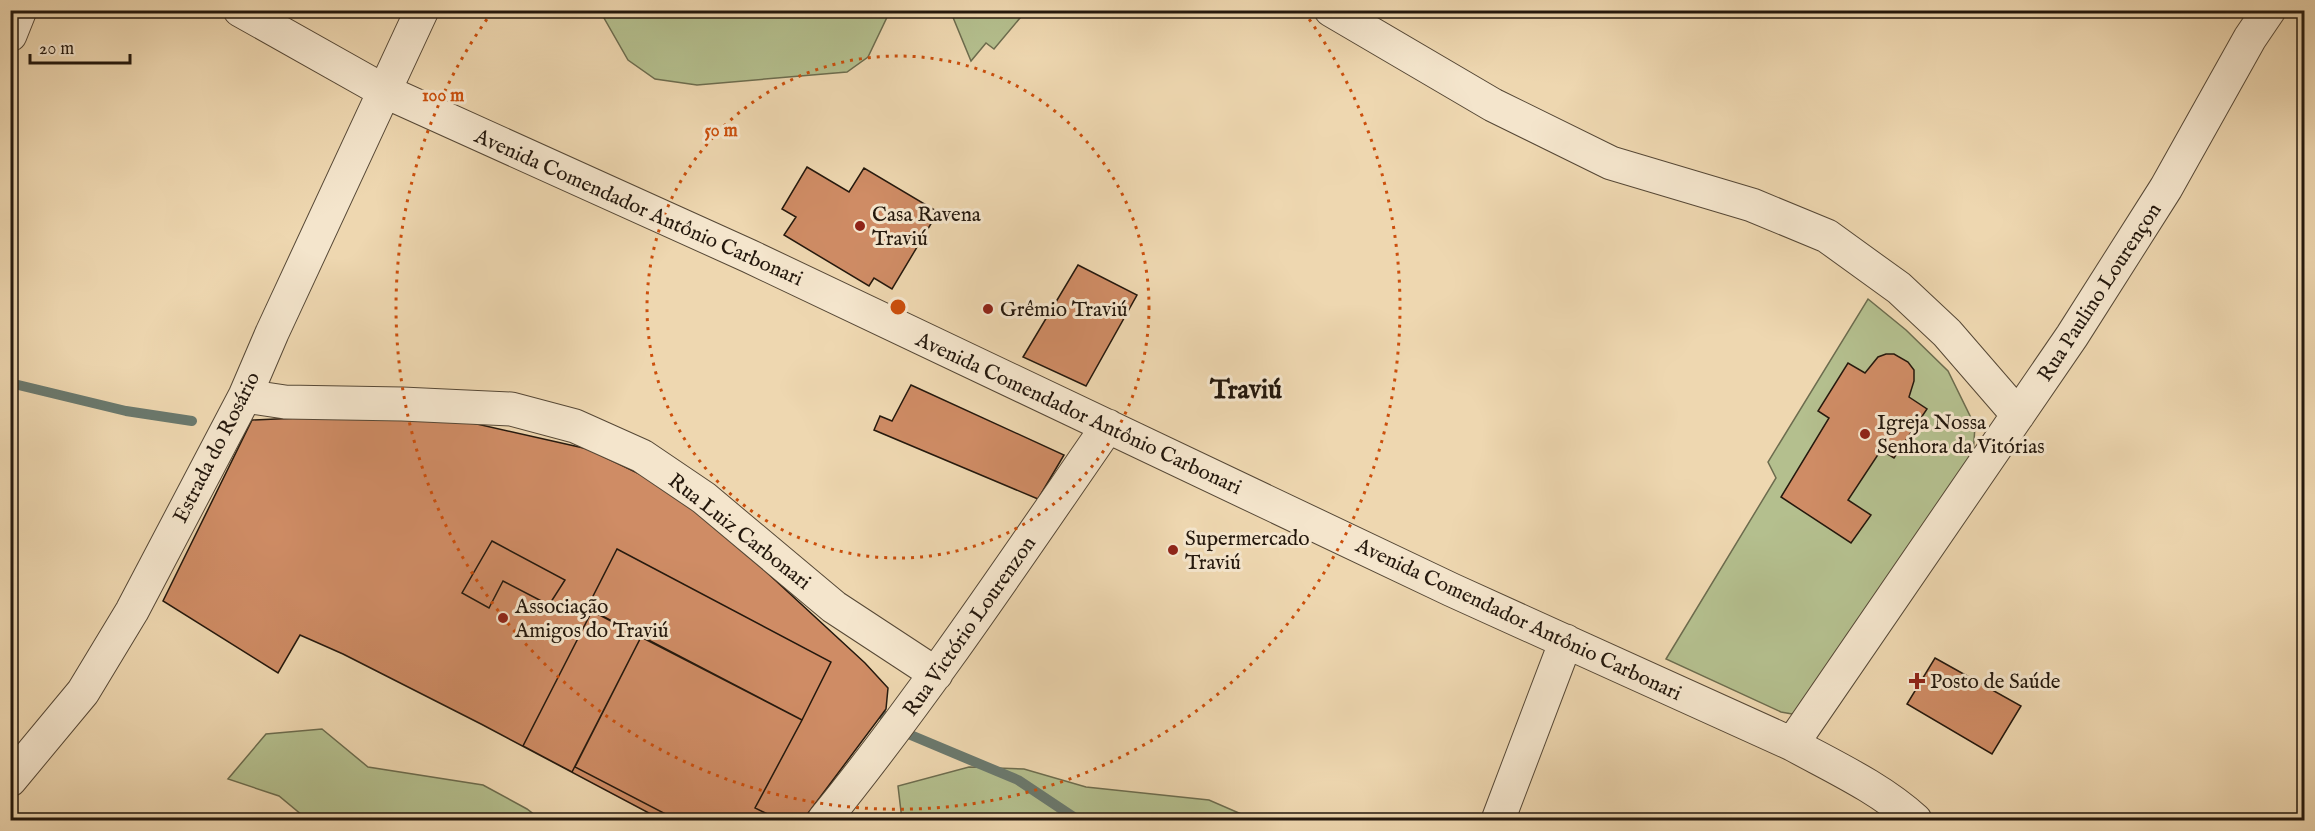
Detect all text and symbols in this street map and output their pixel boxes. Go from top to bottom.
scale bar [30,27,130,65]
text: 20 m [39,38,74,61]
text: 100 m [422,85,464,108]
text: 50 m [704,120,738,143]
street label: Avenida Comendador Antônio Carbonari [469,123,807,293]
street label: Rua Paulino Lourençon [2032,198,2168,387]
place label: Casa Ravena Traviú [872,202,982,253]
marker: Casa Ravena Traviú [853,219,867,233]
centre of rings [888,297,908,317]
place label: Grêmio Traviú [1000,297,1128,324]
marker: Grêmio Traviú [981,302,995,316]
street label: Avenida Comendador Antônio Carbonari [910,326,1246,502]
street label: Estrada do Rosário [168,368,267,528]
district label: Traviú [1209,374,1282,408]
place label: Igreja Nossa Senhora da Vitórias [1877,410,2045,461]
marker: Igreja Nossa Senhora da Vitórias [1858,427,1872,441]
street label: Rua Luiz Carbonari [662,468,816,596]
place label: Supermercado Traviú [1185,526,1310,577]
street label: Rua Victório Lourenzon [898,531,1043,722]
street label: Avenida Comendador Antônio Carbonari [1350,532,1686,708]
marker: Supermercado Traviú [1166,543,1180,557]
place label: Associação Amigos do Traviú [514,594,669,645]
marker: Associação Amigos do Traviú [496,611,510,625]
place label: Posto de Saúde [1930,669,2061,696]
marker: Posto de Saúde [1908,672,1926,690]

